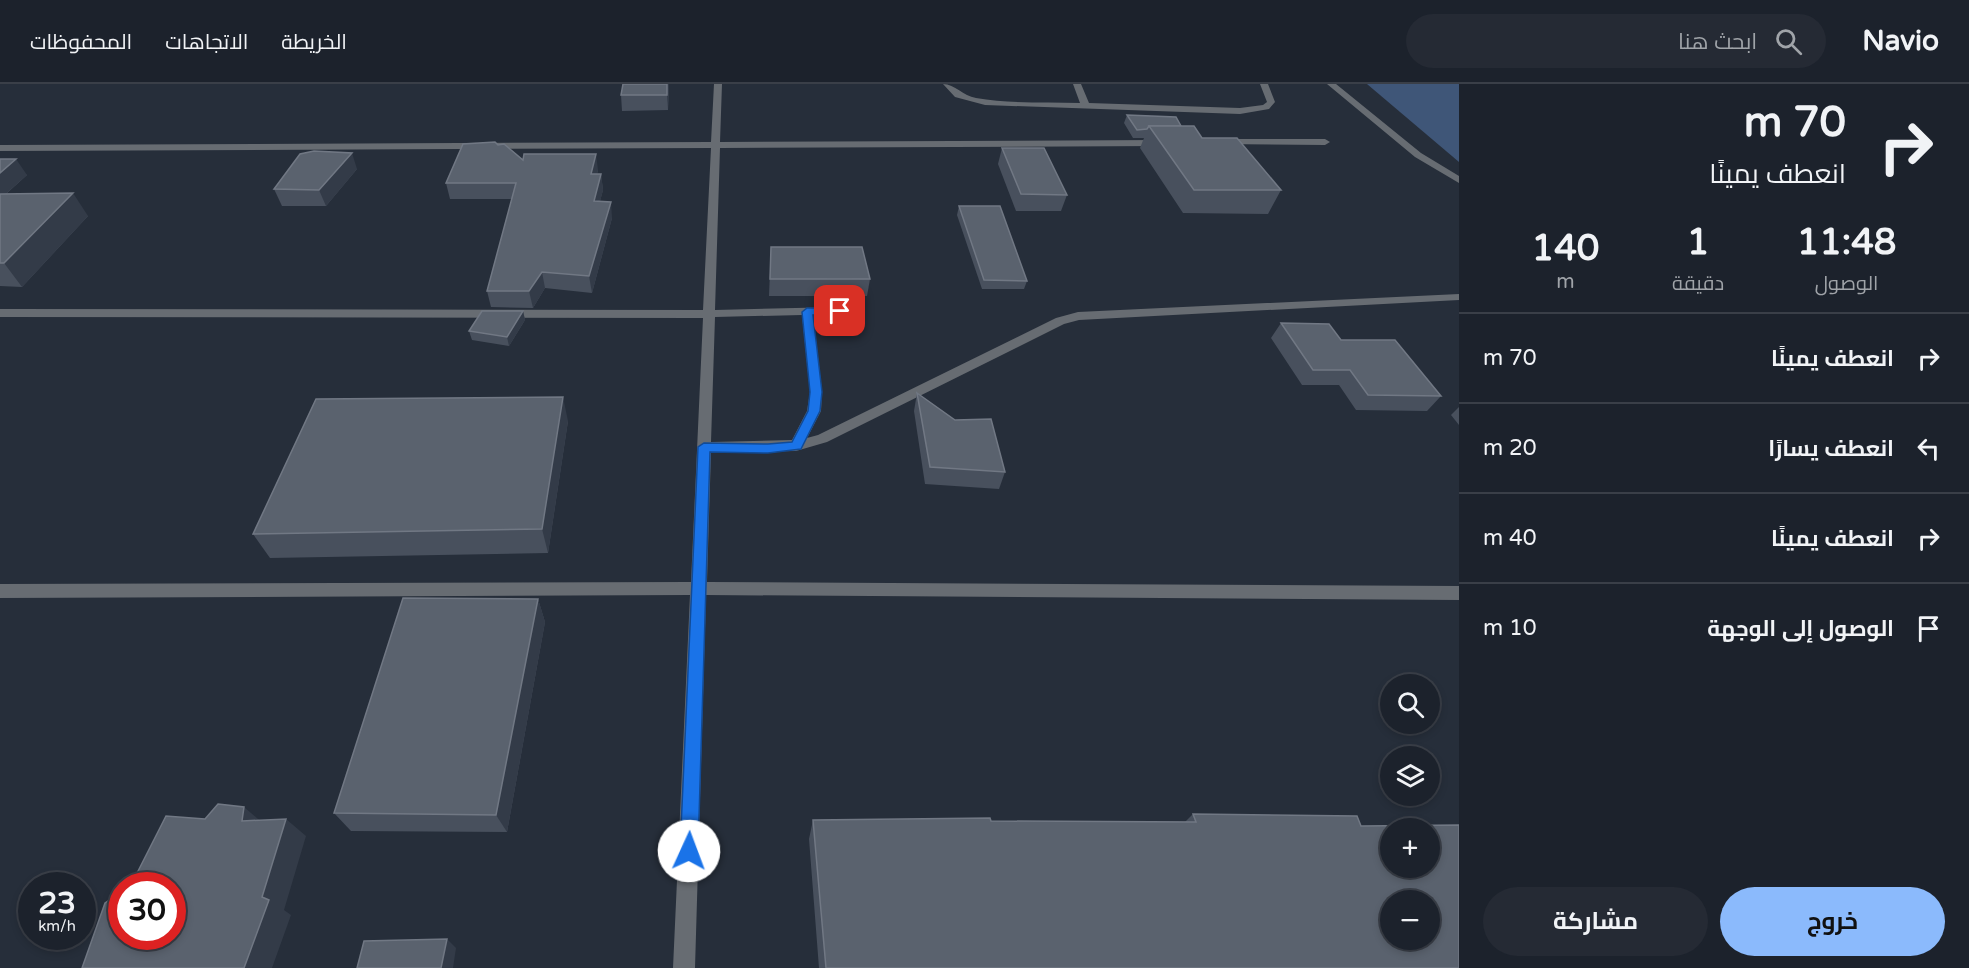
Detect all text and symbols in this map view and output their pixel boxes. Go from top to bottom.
search box [1406,14,1826,68]
text: Navio [1862,24,1939,58]
icon: search [1772,25,1805,58]
text: ابحث هنا [1678,29,1757,55]
text: المحفوظات [30,30,132,55]
text: الاتجاهات [165,30,248,55]
text: الخريطة [281,30,347,55]
text: 70 m [1744,97,1846,148]
icon: right [1867,108,1945,186]
text: انعطف يمينًا [1709,158,1846,191]
text: 1 [1687,221,1709,264]
text: 11:48 [1797,221,1896,264]
text: 140 [1532,227,1599,270]
text: m [1556,270,1575,294]
text: دقيقة [1672,272,1724,296]
text: الوصول [1815,272,1878,296]
pin [814,285,865,336]
icon: arrive [823,294,856,327]
icon: right [1912,342,1945,375]
text: 70 m [1483,345,1537,371]
text: انعطف يمينًا [1771,346,1894,372]
icon: left [1912,432,1945,465]
text: 20 m [1483,435,1537,461]
text: انعطف يسارًا [1768,436,1894,462]
icon: right [1912,522,1945,555]
text: 40 m [1483,525,1537,551]
text: انعطف يمينًا [1771,526,1894,552]
icon: arrive [1912,612,1945,645]
text: 10 m [1483,615,1537,641]
text: الوصول إلى الوجهة [1707,616,1894,642]
map controls [1380,674,1440,950]
button: search [1380,674,1440,734]
button: layers [1380,746,1440,806]
button: + [1380,818,1440,878]
position arrow [657,819,721,883]
speed limit sign: 30 [108,872,186,950]
text: 23 [38,885,76,922]
button: مشاركة [1483,887,1708,956]
button: خروج [1720,887,1945,956]
button: − [1380,890,1440,950]
text: km/h [38,917,76,935]

